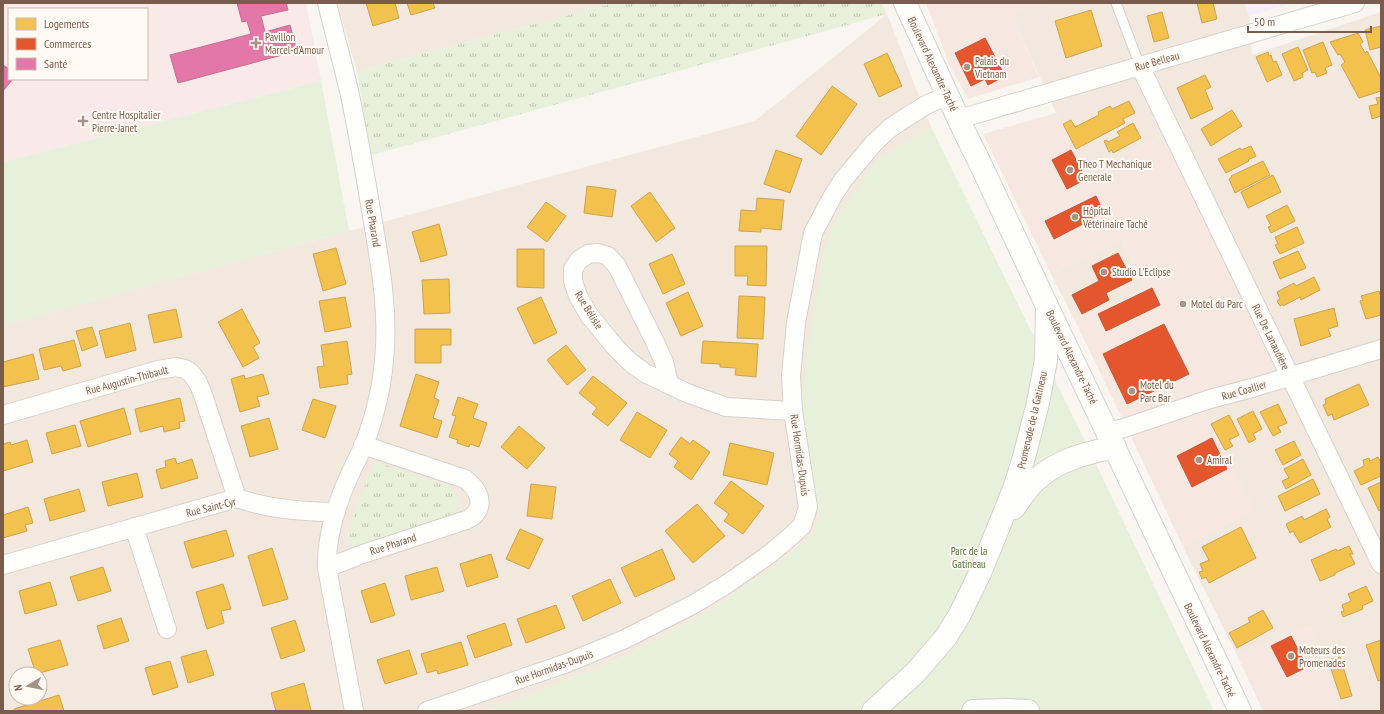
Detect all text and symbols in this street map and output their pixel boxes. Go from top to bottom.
legend [8,8,148,80]
scale bar [1248,8,1371,34]
street label: Boulevard Alexandre-Taché [905,14,961,114]
text: 50 m [1254,14,1275,29]
text: Logements [44,16,89,31]
place label: Pavillon Marcel-d'Amour [265,30,324,57]
text: Commerces [44,36,91,51]
marker: Pavillon Marcel-d'Amour [250,37,262,49]
street label: Rue Belleau [1133,48,1181,74]
place label: Palais du Vietnam [974,54,1009,81]
text: Santé [44,56,67,71]
marker: Palais du Vietnam [962,62,972,72]
place label: Centre Hospitalier Pierre-Janet [92,108,161,135]
marker: Centre Hospitalier Pierre-Janet [77,115,89,127]
place label: Theo T Mechanique Generale [1078,157,1152,184]
marker: Theo T Mechanique Generale [1065,165,1075,175]
street label: Rue Pharand [362,198,384,248]
place label: Hôpital Vétérinaire Taché [1082,204,1148,231]
marker: Hôpital Vétérinaire Taché [1070,212,1080,222]
place label: Studio L'Eclipse [1112,265,1171,279]
marker: Studio L'Eclipse [1099,267,1109,277]
street label: Rue Bélisle [572,288,606,332]
place label: Motel du Parc [1191,297,1243,311]
marker: Motel du Parc [1178,299,1188,309]
street label: Rue De Lanaudière [1249,302,1293,373]
street label: Boulevard Alexandre-Taché [1043,308,1101,407]
street label: Rue Augustin-Thibault [84,362,170,398]
street label: Promenade de la Gatineau [1014,370,1050,470]
street label: Rue Coallier [1220,377,1268,403]
place label: Motel du Parc Bar [1140,378,1174,405]
marker: Motel du Parc Bar [1127,386,1137,396]
street label: Rue Hormidas-Dupuis [787,413,813,497]
place label: Amiral [1207,453,1232,467]
marker: Amiral [1194,455,1204,465]
street label: Rue Saint-Cyr [185,494,237,520]
street label: Rue Pharand [368,530,418,558]
park label: Parc de la Gatineau [951,544,987,571]
street label: Boulevard Alexandre-Taché [1181,601,1239,700]
place label: Moteurs des Promenades [1299,643,1346,670]
street label: Rue Hormidas-Dupuis [513,646,595,688]
marker: Moteurs des Promenades [1286,651,1296,661]
north arrow [8,666,48,706]
text: N [11,684,26,692]

